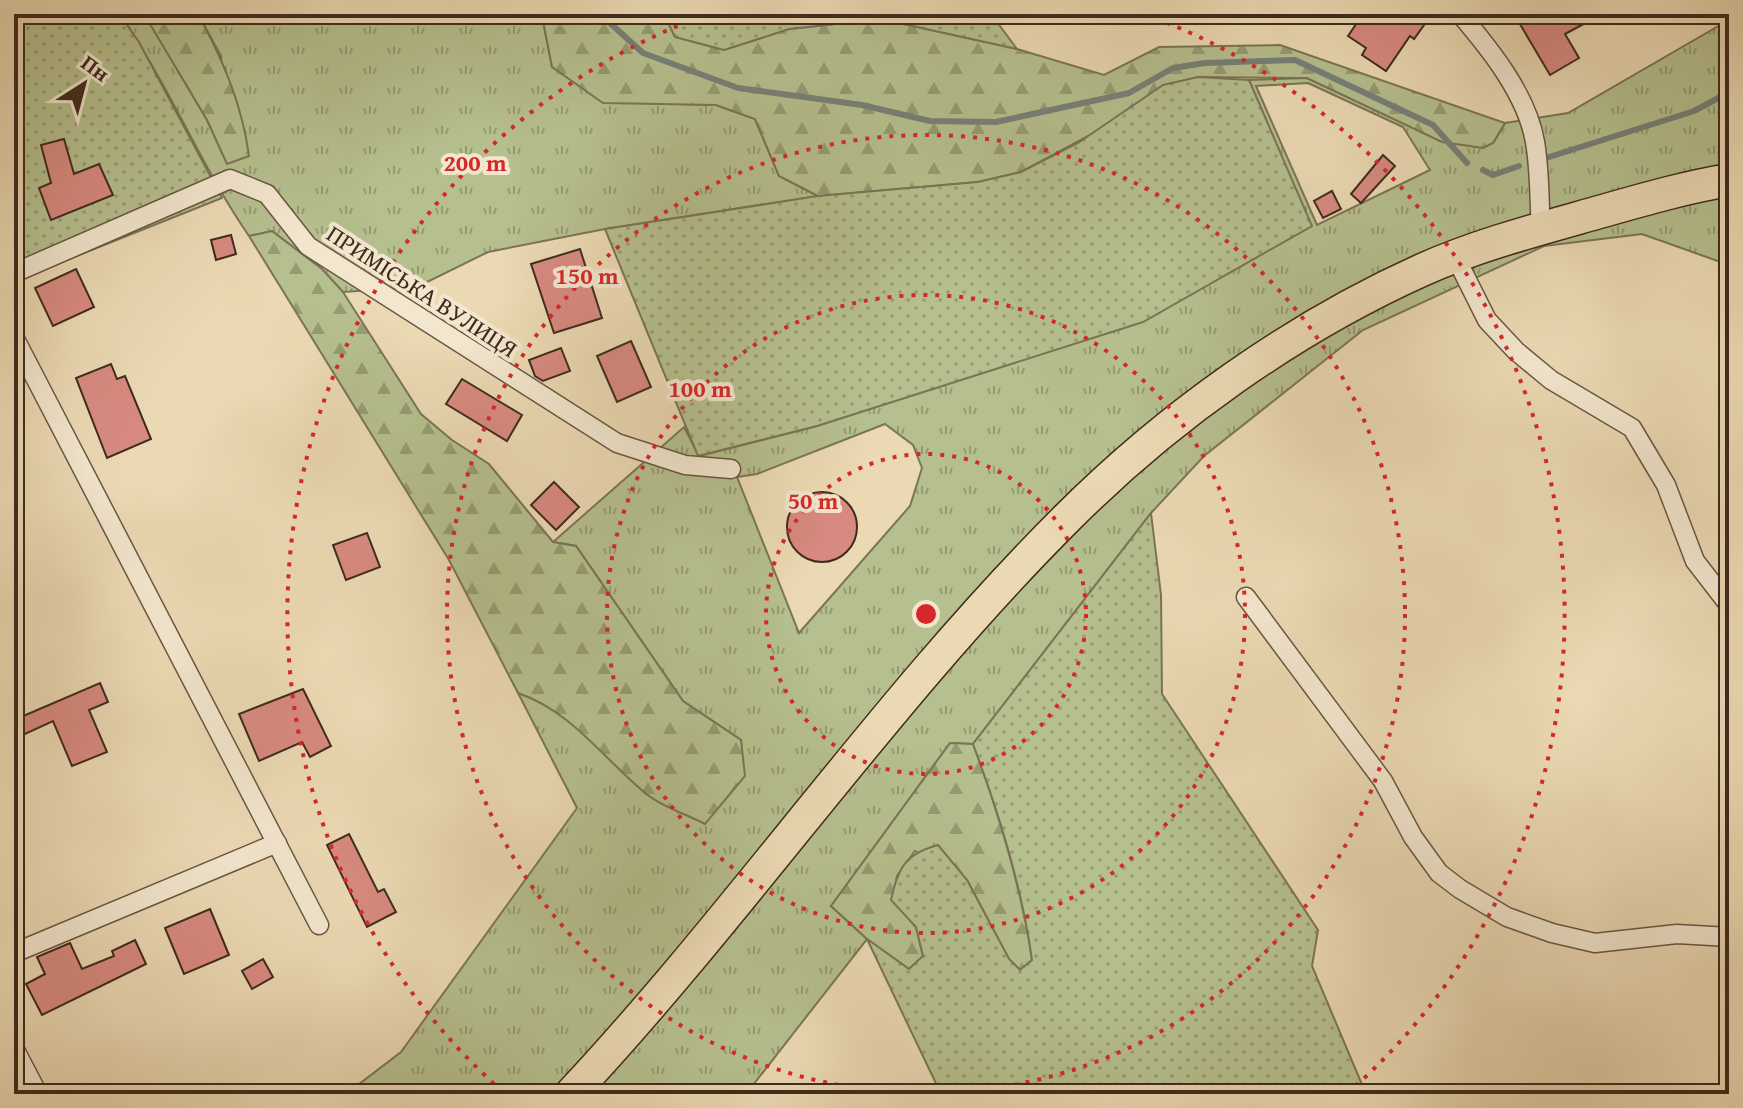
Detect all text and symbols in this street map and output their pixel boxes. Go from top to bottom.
north arrow [44,44,124,124]
text: Пн [75,47,117,89]
text: 200 m [443,145,507,180]
street label: ПРИМІСЬКА ВУЛИЦЯ [320,216,524,366]
text: 150 m [555,258,619,293]
text: 100 m [668,371,732,406]
text: 50 m [788,483,839,518]
centre of rings [912,600,940,628]

